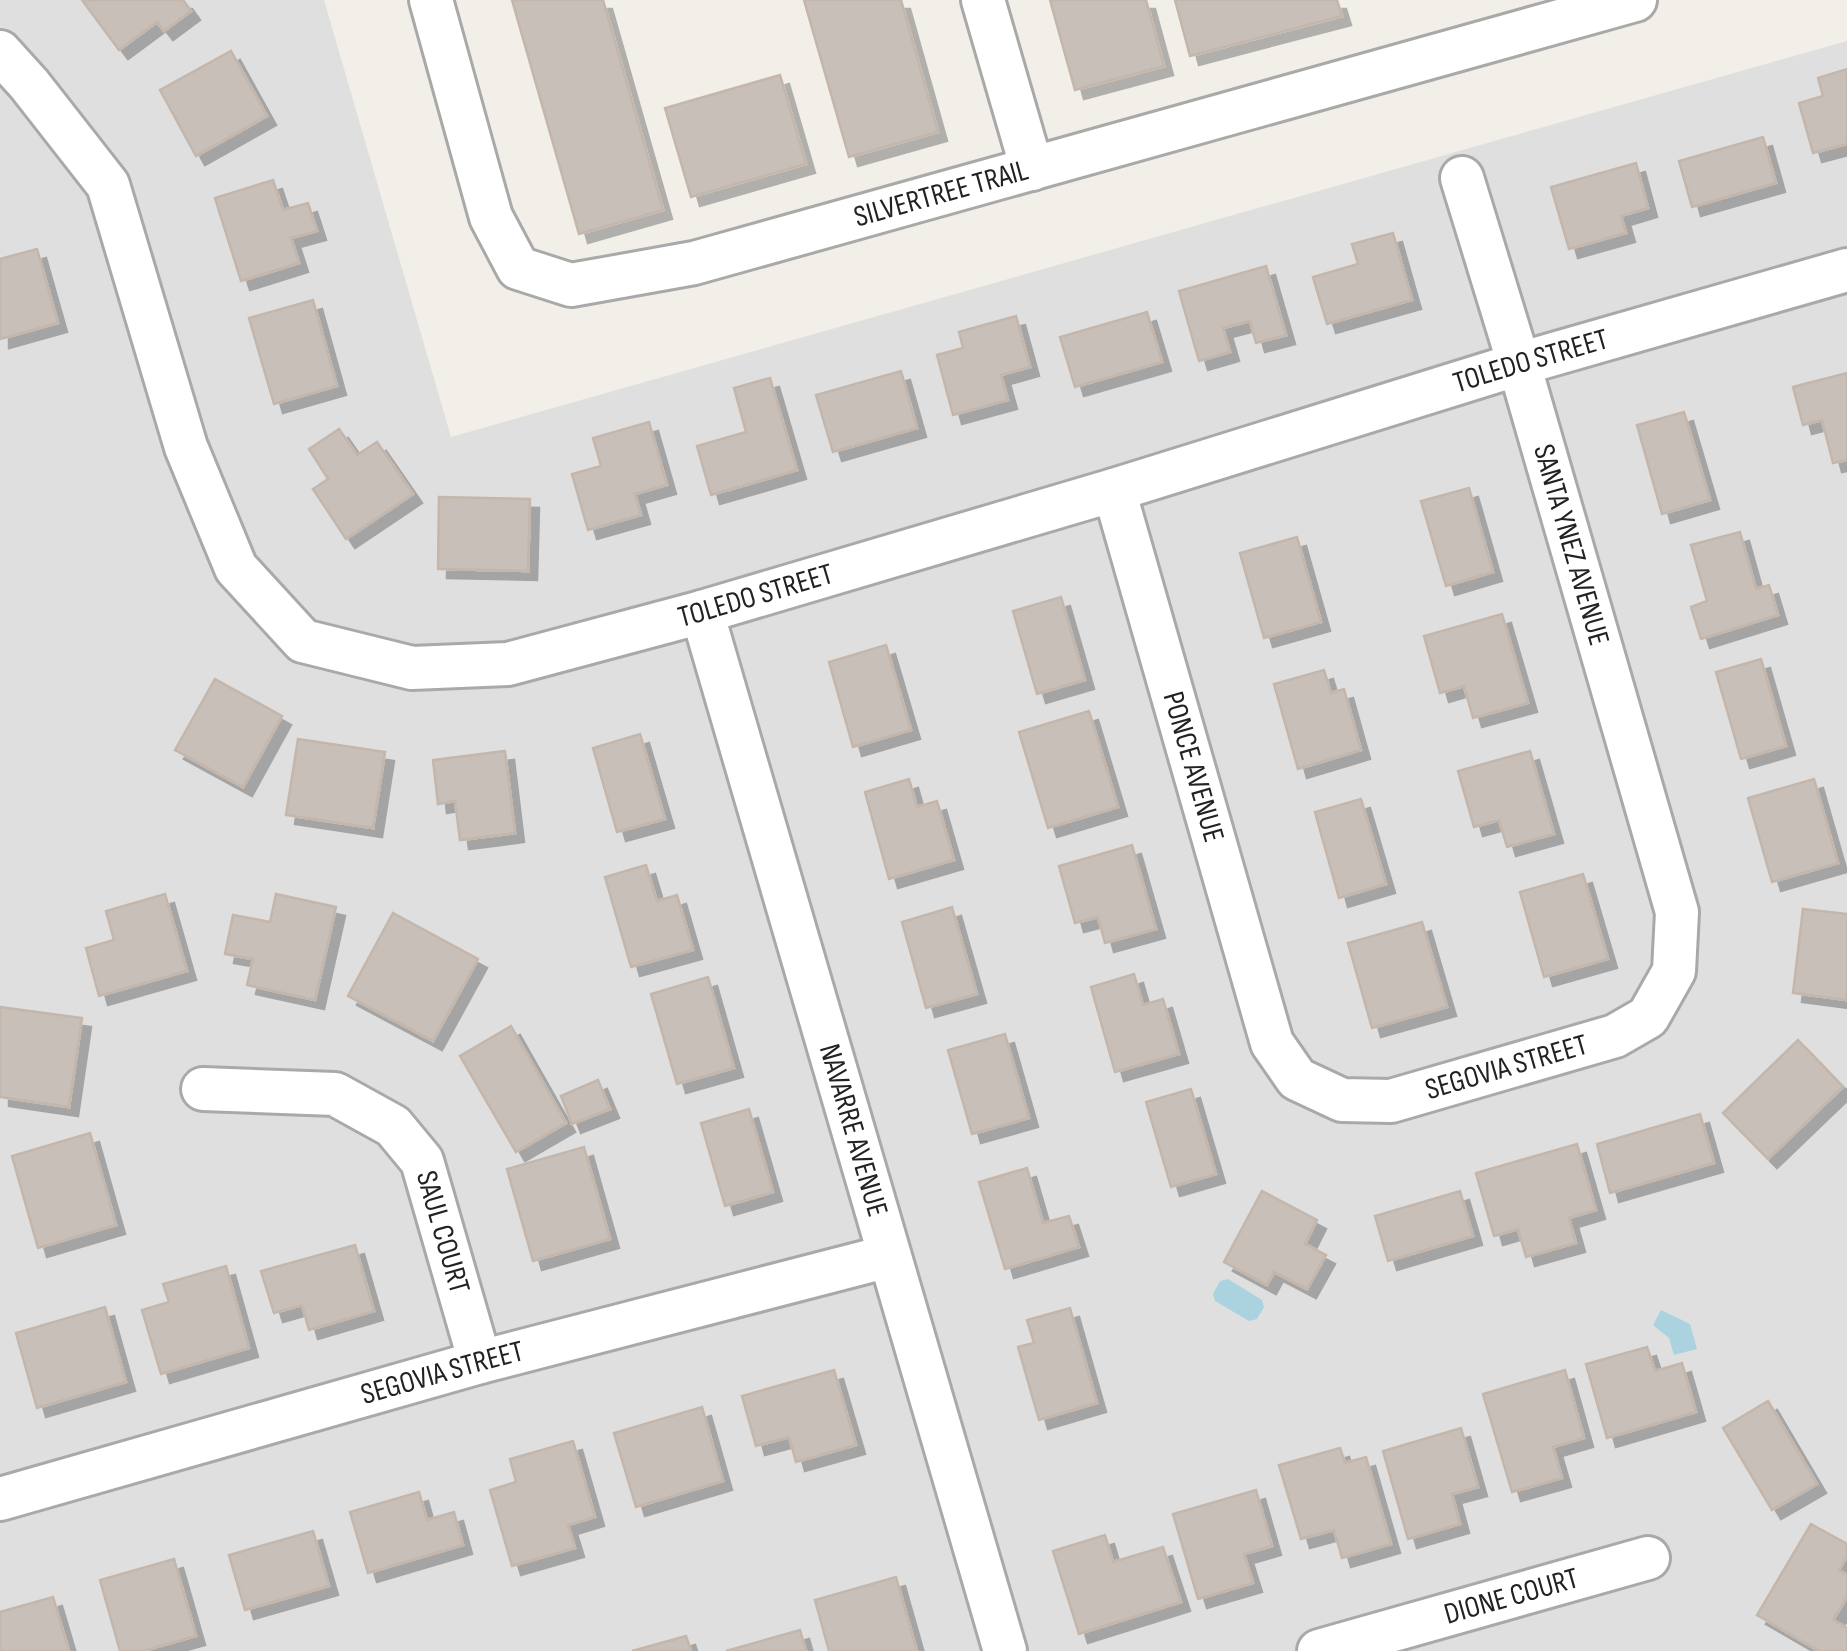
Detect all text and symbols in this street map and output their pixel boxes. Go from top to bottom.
street label: SILVERTREE TRAIL [850,152,1032,235]
street label: TOLEDO STREET [1449,321,1613,401]
street label: SANTA YNEZ AVENUE [1525,440,1617,650]
street label: TOLEDO STREET [674,556,837,636]
street label: PONCE AVENUE [1155,688,1232,846]
street label: SEGOVIA STREET [1421,1027,1592,1108]
street label: NAVARRE AVENUE [811,1040,895,1221]
street label: SAUL COURT [408,1167,477,1298]
street label: SEGOVIA STREET [357,1333,528,1413]
street label: DIONE COURT [1440,1561,1583,1633]

